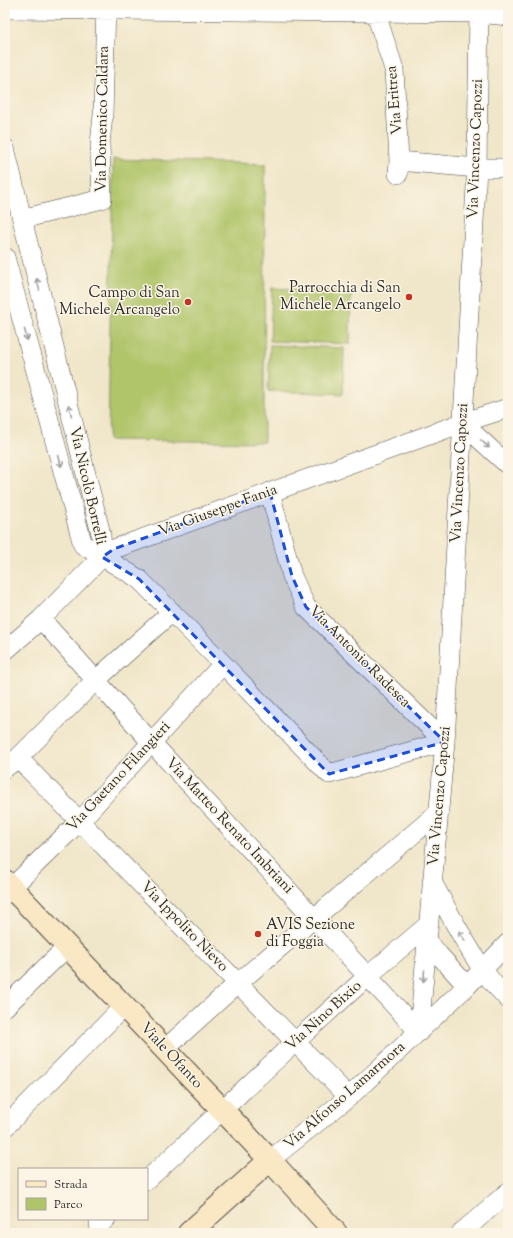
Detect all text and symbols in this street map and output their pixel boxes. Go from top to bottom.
street label: Via Domenico Caldara [91,45,115,193]
street label: Via Eritrea [382,65,408,135]
street label: Via Vincenzo Capozzi [463,79,489,219]
one-way arrow [34,278,41,291]
place label: Parrocchia di San Michele Arcangelo [280,278,401,316]
place label: Campo di San Michele Arcangelo [59,283,180,321]
marker: Parrocchia di San Michele Arcangelo [404,292,414,302]
marker: Campo di San Michele Arcangelo [183,297,193,307]
one-way arrow [23,328,30,341]
street label: Via Vincenzo Capozzi [446,402,474,544]
one-way arrow [65,404,73,417]
street label: Via Nicolò Borrelli [63,425,111,547]
one-way arrow [480,439,490,449]
one-way arrow [57,454,64,467]
street label: Via Giuseppe Fania [156,480,280,542]
street label: Via Antonio Radesca [303,601,415,713]
street label: Via Gaetano Filangieri [62,717,176,837]
street label: Via Vincenzo Capozzi [423,725,457,867]
street label: Via Matteo Renato Imbriani [160,753,298,899]
street label: Via Ippolito Nievo [135,877,233,977]
place label: AVIS Sezione di Foggia [266,915,355,953]
marker: AVIS Sezione di Foggia [253,929,263,939]
one-way arrow [458,931,466,942]
one-way arrow [420,969,428,982]
street label: Via Nino Bixio [281,976,367,1056]
street label: Viale Ofanto [135,1018,207,1094]
street label: Via Alfonso Lamarmora [280,1037,410,1155]
legend [18,1168,148,1220]
text: Strada [54,1176,88,1194]
text: Parco [54,1196,83,1214]

